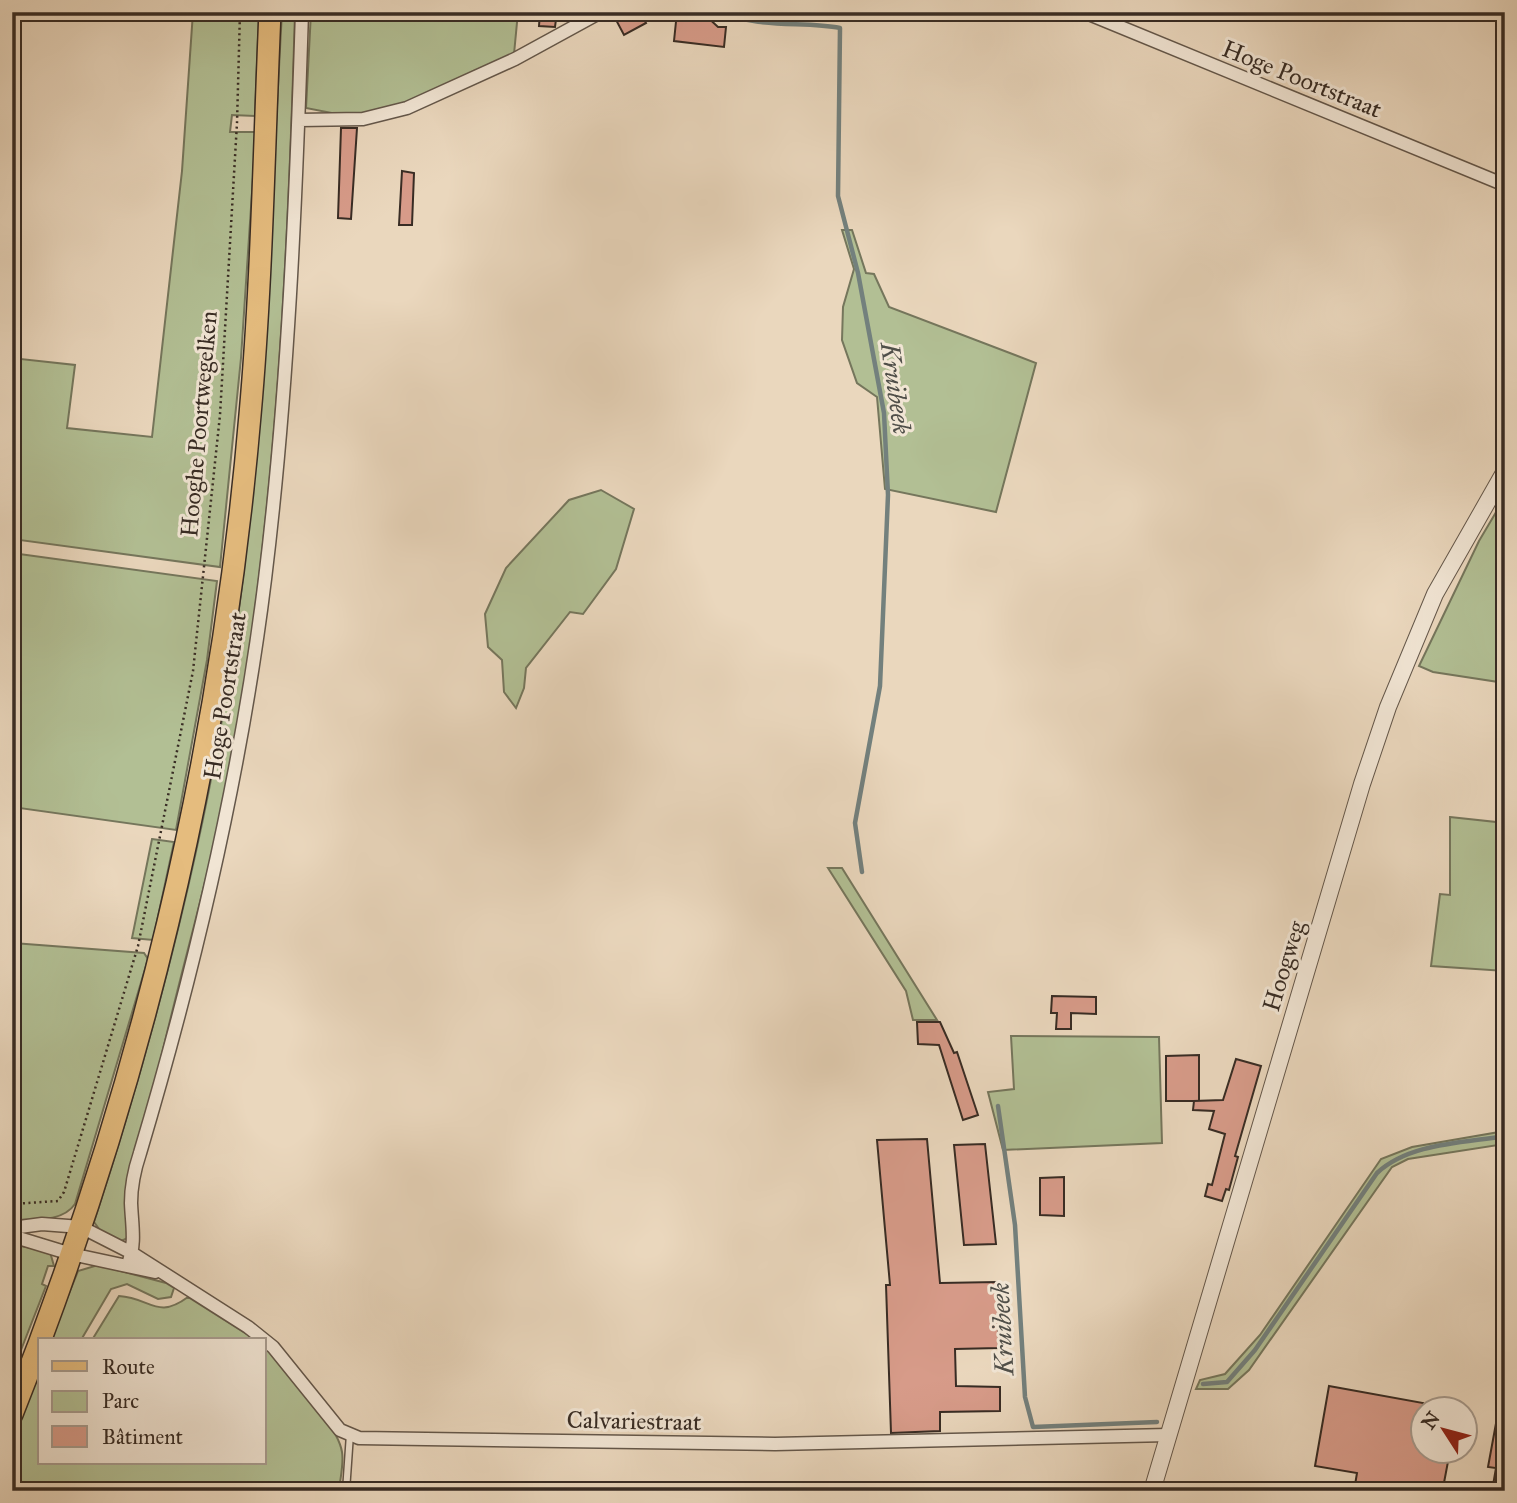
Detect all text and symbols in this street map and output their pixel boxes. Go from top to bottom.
street label: Hoge Poortstraat [1218,33,1387,125]
street label: Hooghe Poortwegelken [174,310,224,538]
water label: Kruibeek [873,338,918,437]
street label: Hoge Poortstraat [197,610,253,782]
street label: Hoogweg [1256,916,1312,1015]
water label: Kruibeek [984,1281,1021,1378]
legend [38,1338,266,1464]
text: Route [102,1354,155,1380]
text: Parc [102,1388,139,1414]
north arrow [1408,1394,1478,1464]
street label: Calvariestraat [566,1405,702,1437]
text: N [1417,1407,1445,1434]
text: Bâtiment [102,1424,184,1450]

